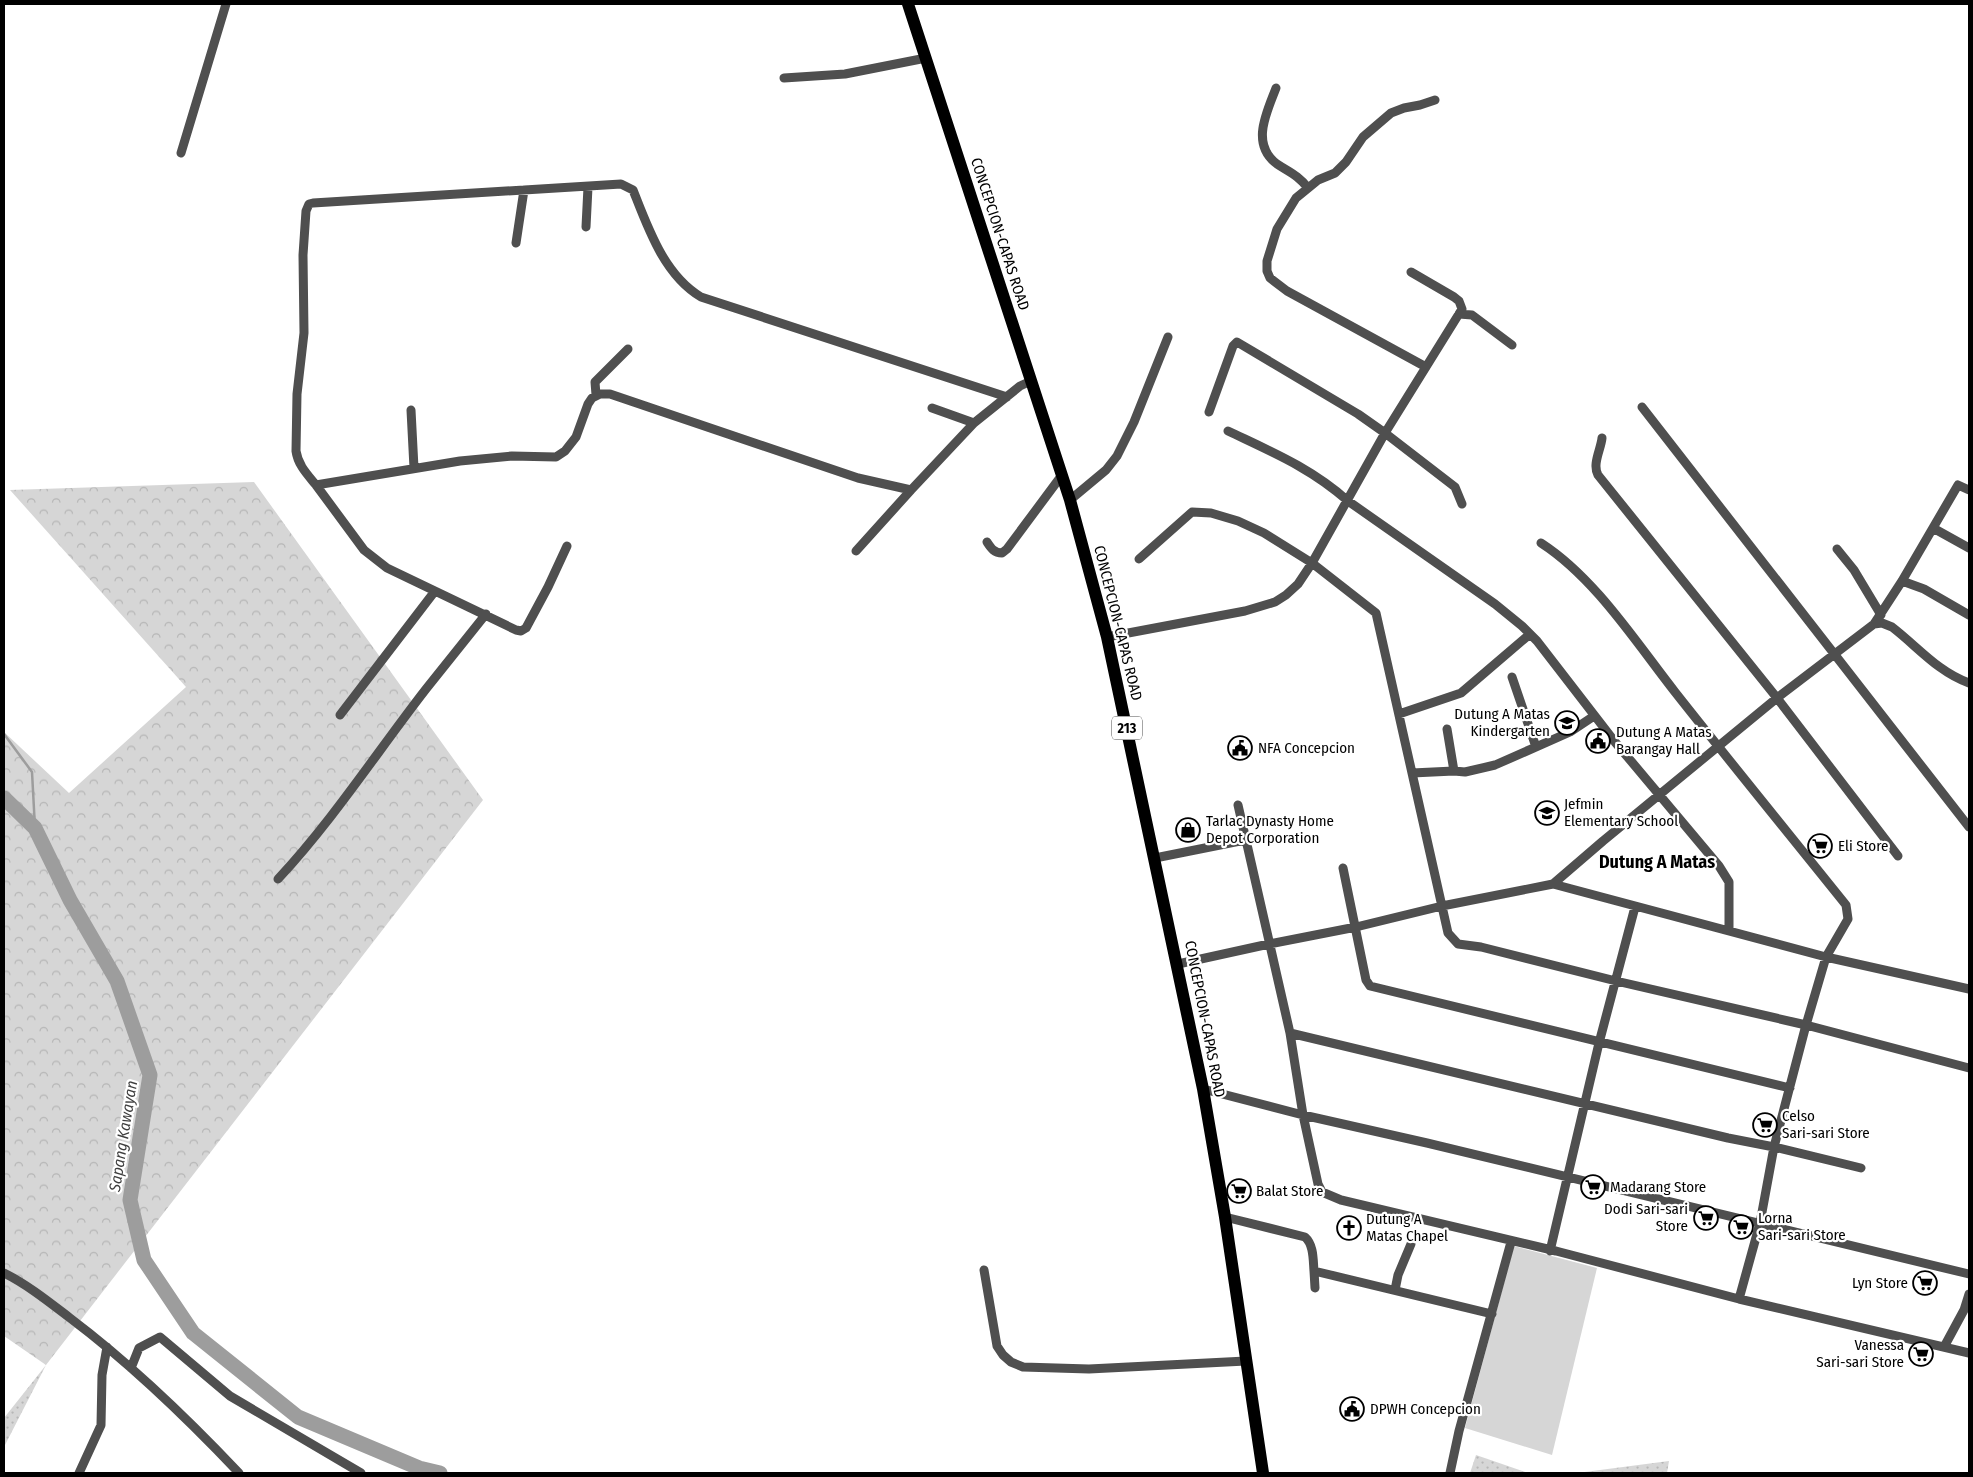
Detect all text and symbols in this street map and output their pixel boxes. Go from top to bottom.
street label: CONCEPCION-CAPAS ROAD [967,156,1033,312]
street label: CONCEPCION-CAPAS ROAD [1090,544,1146,702]
place label: Dutung A Matas Kindergarten [1454,705,1550,740]
school or university icon: Dutung A Matas Kindergarten [1554,710,1580,736]
road number: 213 [1112,716,1142,740]
place label: Dutung A Matas Barangay Hall [1616,723,1712,758]
public building icon: Dutung A Matas Barangay Hall [1585,728,1611,754]
public building icon: NFA Concepcion [1227,735,1253,761]
place label: NFA Concepcion [1258,739,1355,757]
place label: Jefmin Elementary School [1564,795,1678,830]
school or university icon: Jefmin Elementary School [1534,800,1560,826]
place label: Tarlac Dynasty Home Depot Corporation [1206,812,1334,847]
shop icon: Tarlac Dynasty Home Depot Corporation [1175,817,1201,843]
supermarket icon: Eli Store [1807,833,1833,859]
place label: Eli Store [1838,837,1888,855]
district label: Dutung A Matas [1599,851,1715,873]
street label: CONCEPCION-CAPAS ROAD [1181,939,1229,1099]
water label: Sapang Kawayan [105,1079,141,1194]
place label: Celso Sari-sari Store [1782,1107,1870,1142]
supermarket icon: Celso Sari-sari Store [1752,1112,1778,1138]
supermarket icon: Madarang Store [1580,1174,1606,1200]
supermarket icon: Balat Store [1226,1178,1252,1204]
place label: Madarang Store [1610,1178,1706,1196]
place label: Balat Store [1256,1182,1323,1200]
place label: Dodi Sari-sari Store [1604,1200,1688,1235]
supermarket icon: Dodi Sari-sari Store [1693,1205,1719,1231]
place label: Lorna Sari-sari Store [1758,1209,1846,1244]
place label: Dutung A Matas Chapel [1366,1210,1448,1245]
supermarket icon: Lorna Sari-sari Store [1728,1214,1754,1240]
church icon: Dutung A Matas Chapel [1336,1215,1362,1241]
supermarket icon: Lyn Store [1912,1270,1938,1296]
place label: Lyn Store [1852,1274,1908,1292]
place label: Vanessa Sari-sari Store [1816,1336,1904,1371]
supermarket icon: Vanessa Sari-sari Store [1908,1341,1934,1367]
public building icon: DPWH Concepcion [1339,1396,1365,1422]
place label: DPWH Concepcion [1370,1400,1481,1418]

